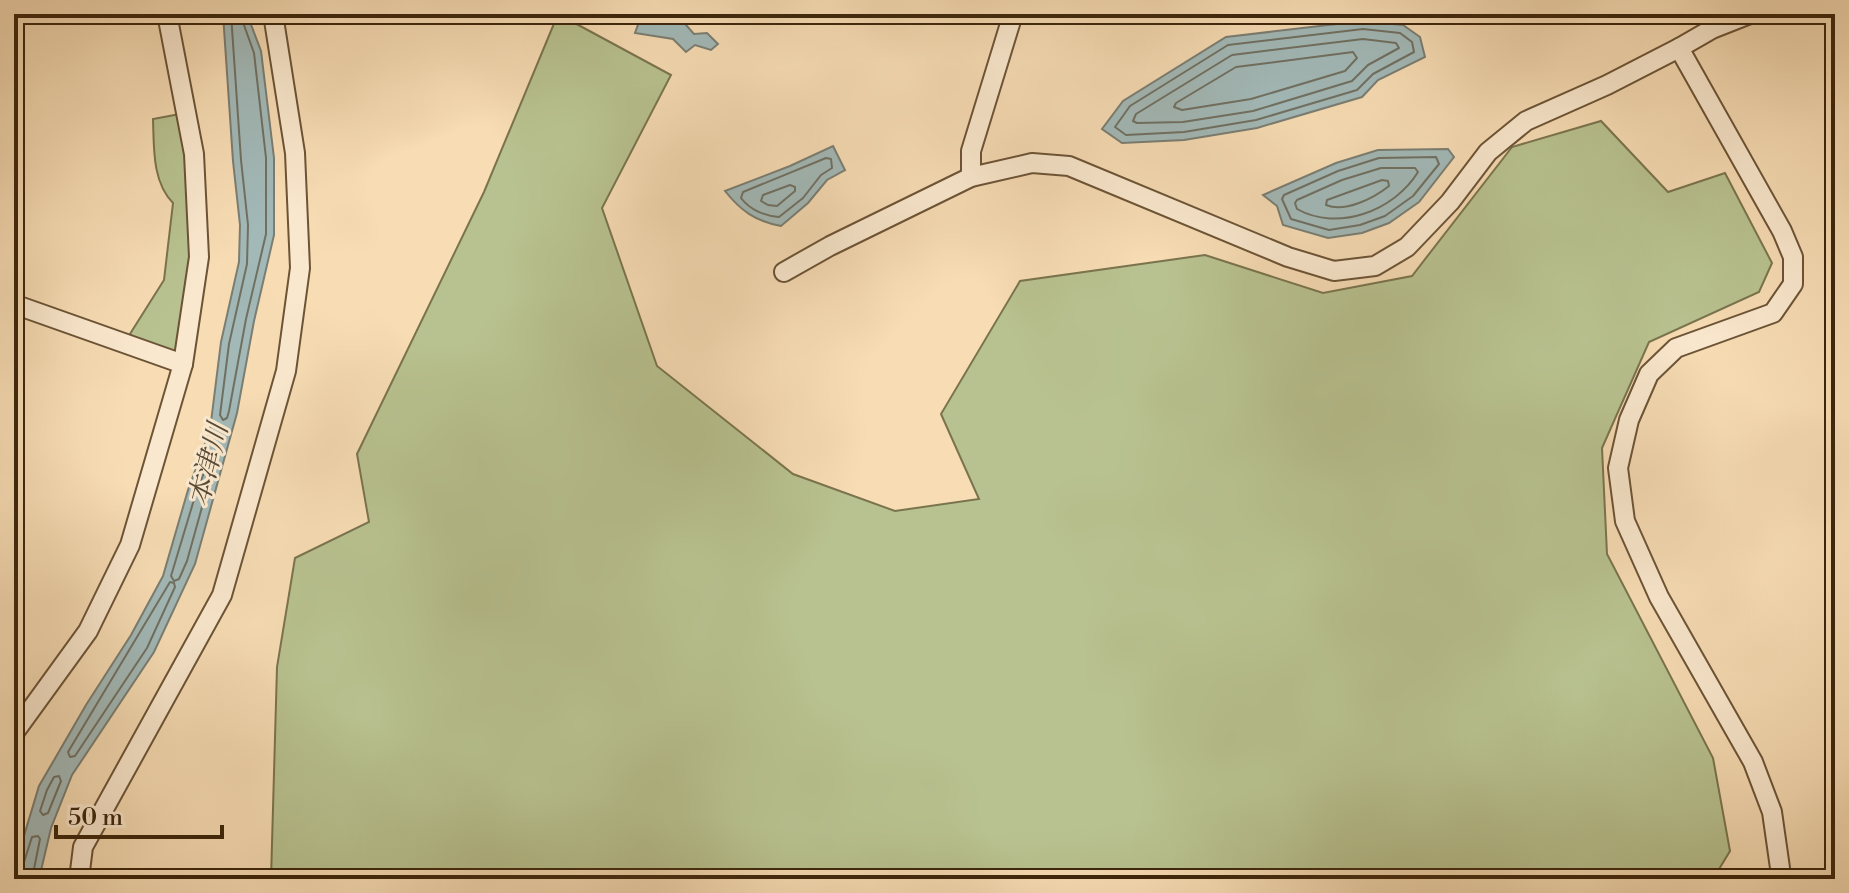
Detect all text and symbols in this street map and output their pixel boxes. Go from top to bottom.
water label: 本津川 [182,417,237,510]
scale bar [56,789,222,839]
text: 50 m [68,803,123,833]

